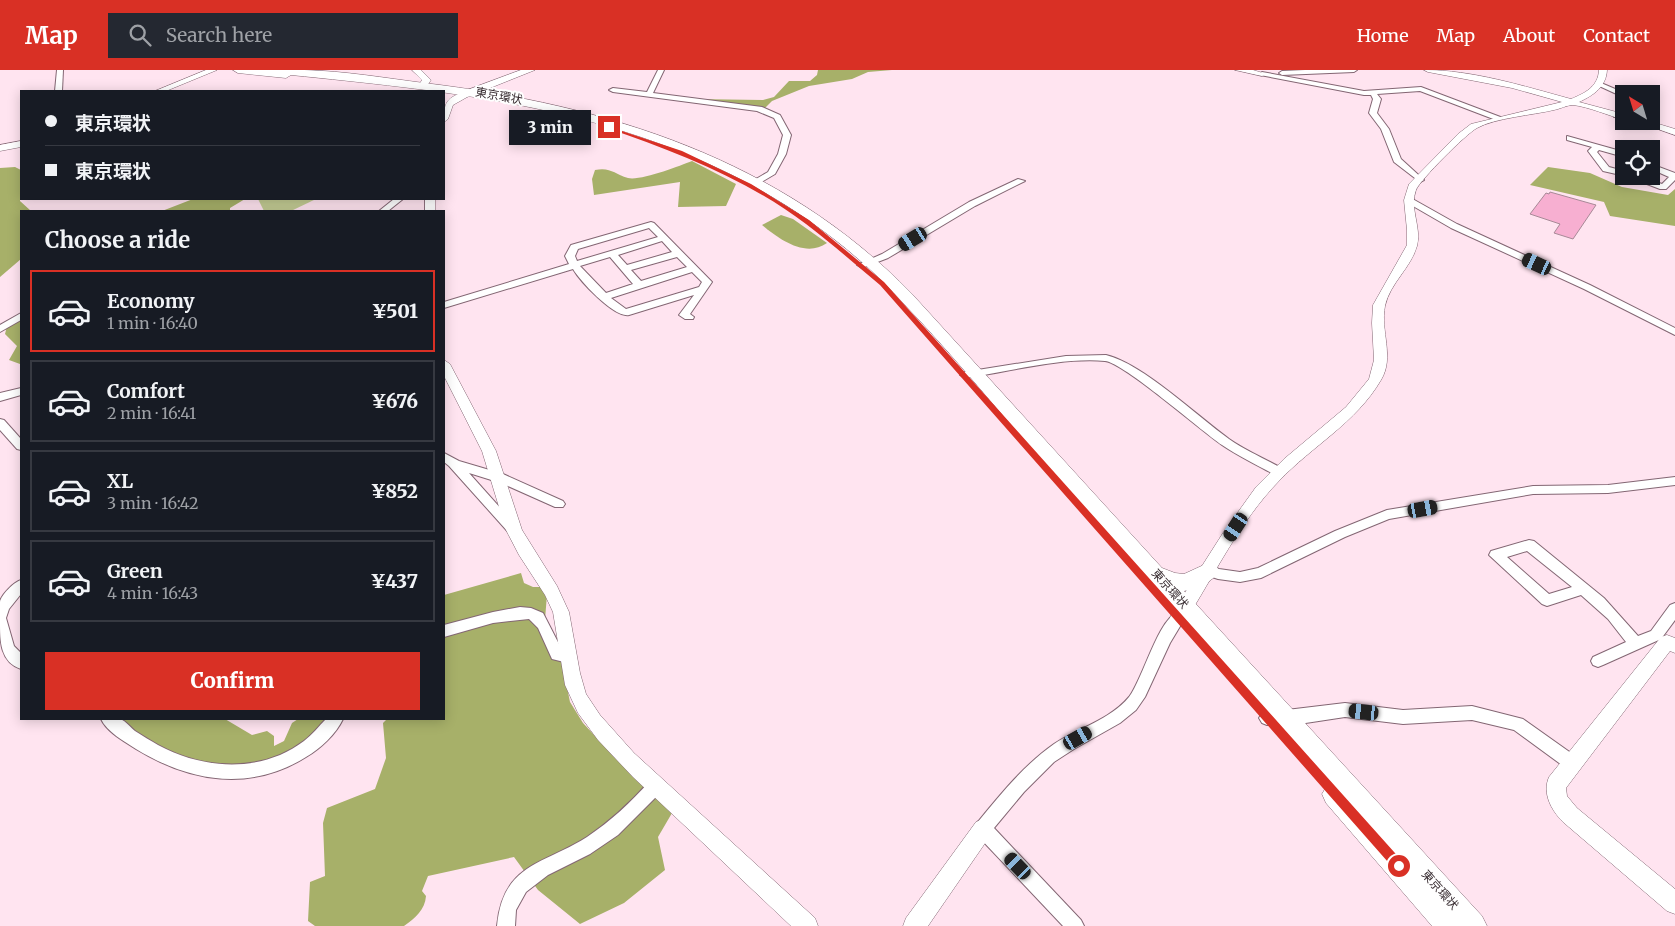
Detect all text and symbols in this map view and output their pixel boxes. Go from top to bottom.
search box [108,13,458,58]
text: Map [25,20,78,51]
icon: search [126,21,154,49]
text: Search here [166,23,272,47]
text: Home [1357,24,1409,47]
text: Map [1437,24,1475,47]
text: About [1503,24,1555,47]
text: Contact [1583,24,1650,47]
street label: 東京環状 [474,84,524,107]
north arrow [1615,85,1660,130]
map controls [1615,85,1660,185]
callout: 3 min [509,110,592,144]
text: 東京環状 [75,111,151,135]
route end [598,116,620,138]
text: 3 min [527,117,573,137]
button: locate [1615,140,1660,185]
text: 東京環状 [75,159,151,183]
car [896,225,929,253]
text: Choose a ride [45,226,190,254]
car [1520,251,1553,277]
icon: car [47,289,92,334]
text: Economy [107,289,195,313]
text: ¥501 [372,299,418,323]
text: 1 min · 16:40 [107,313,198,333]
icon: car [47,379,92,424]
text: Comfort [107,379,185,403]
text: ¥676 [371,389,418,413]
text: 2 min · 16:41 [107,403,196,423]
icon: car [47,469,92,514]
text: XL [107,469,133,493]
text: ¥852 [371,479,418,503]
text: 3 min · 16:42 [107,493,198,513]
car [1406,499,1439,519]
car [1221,510,1250,544]
icon: car [47,559,92,604]
text: Green [107,559,163,583]
street label: 東京環状 [1149,566,1192,612]
text: ¥437 [371,569,418,593]
text: 4 min · 16:43 [107,583,198,603]
button: Confirm [45,652,420,710]
car [1348,703,1379,721]
car [1061,724,1094,752]
car [1002,850,1033,882]
route start [1388,855,1410,877]
street label: 東京環状 [1419,867,1462,913]

